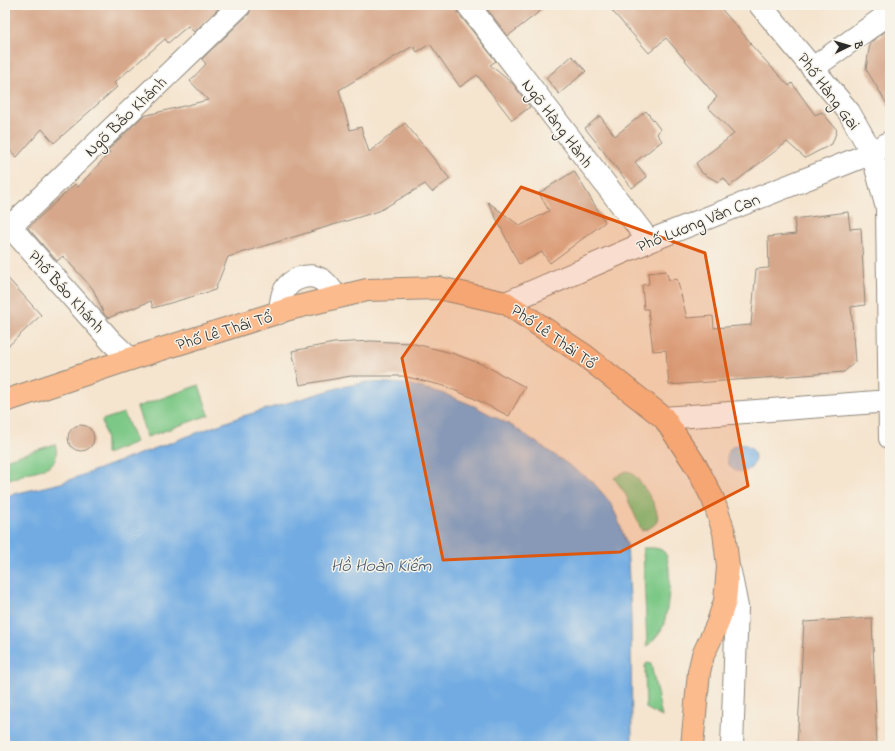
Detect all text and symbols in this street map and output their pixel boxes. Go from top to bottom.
north arrow [829,26,869,66]
text: B [850,40,866,50]
street label: Phố Hàng Gai [789,48,865,137]
street label: Ngõ Bảo Khánh [79,71,175,165]
street label: Ngõ Hàng Hành [513,74,599,175]
street label: Phố Lương Văn Can [633,187,765,261]
street label: Phố Báo Khánh [22,245,110,339]
street label: Phố Lê Thái Tổ [505,298,601,376]
street label: Phố Lê Thái Tổ [173,305,276,358]
water label: Hồ Hoàn Kiếm [331,554,432,580]

